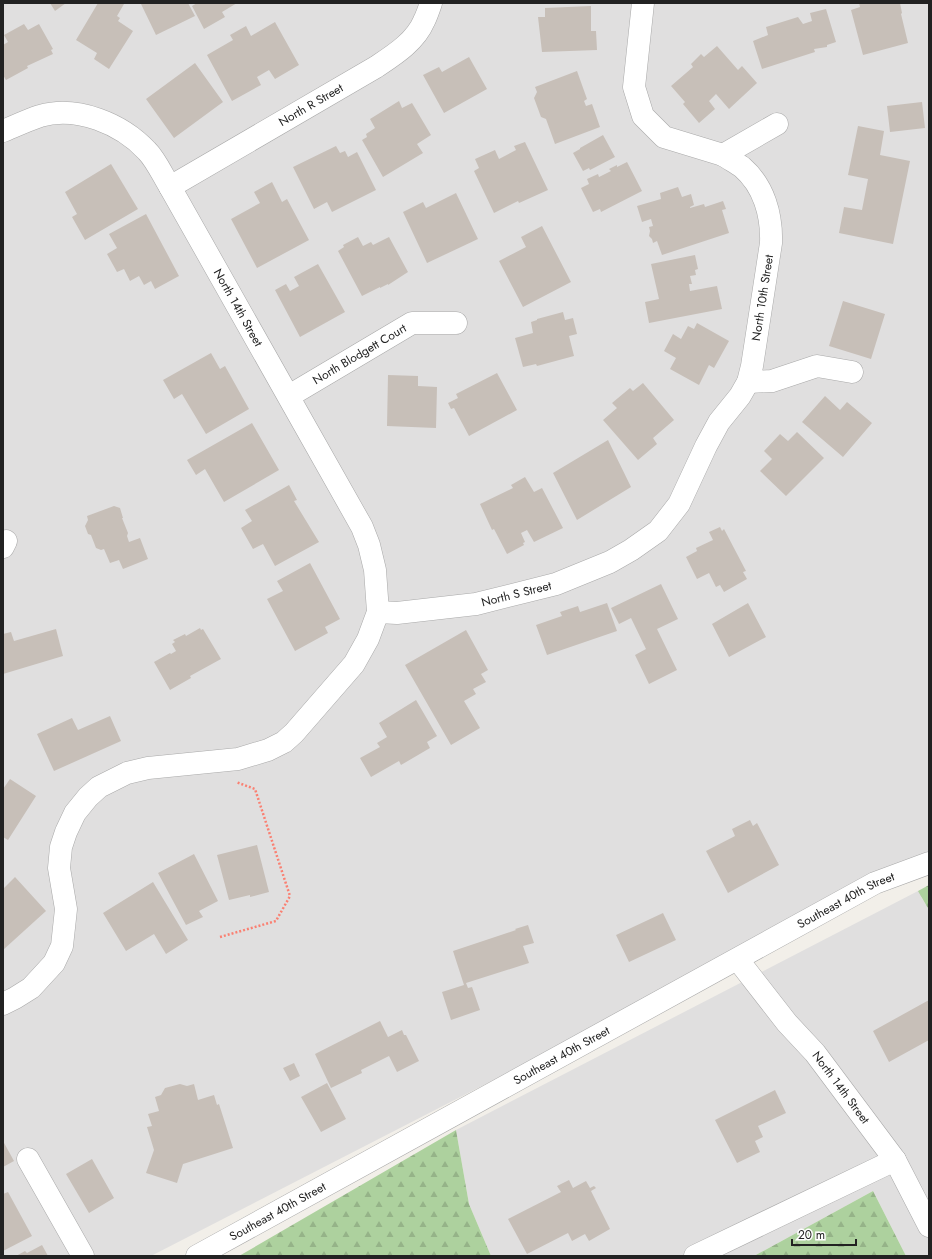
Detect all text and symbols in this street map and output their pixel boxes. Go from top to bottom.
street label: North R Street [275,79,347,131]
street label: North 10th Street [747,253,778,342]
street label: North 14th Street [209,265,267,350]
street label: North Blodgett Court [309,319,410,389]
street label: North S Street [479,576,553,611]
street label: Southeast 40th Street [794,868,897,933]
street label: Southeast 40th Street [510,1022,613,1089]
street label: North 14th Street [808,1047,874,1128]
street label: Southeast 40th Street [226,1178,329,1245]
scale bar [792,1221,856,1247]
text: 20 m [798,1226,825,1244]

